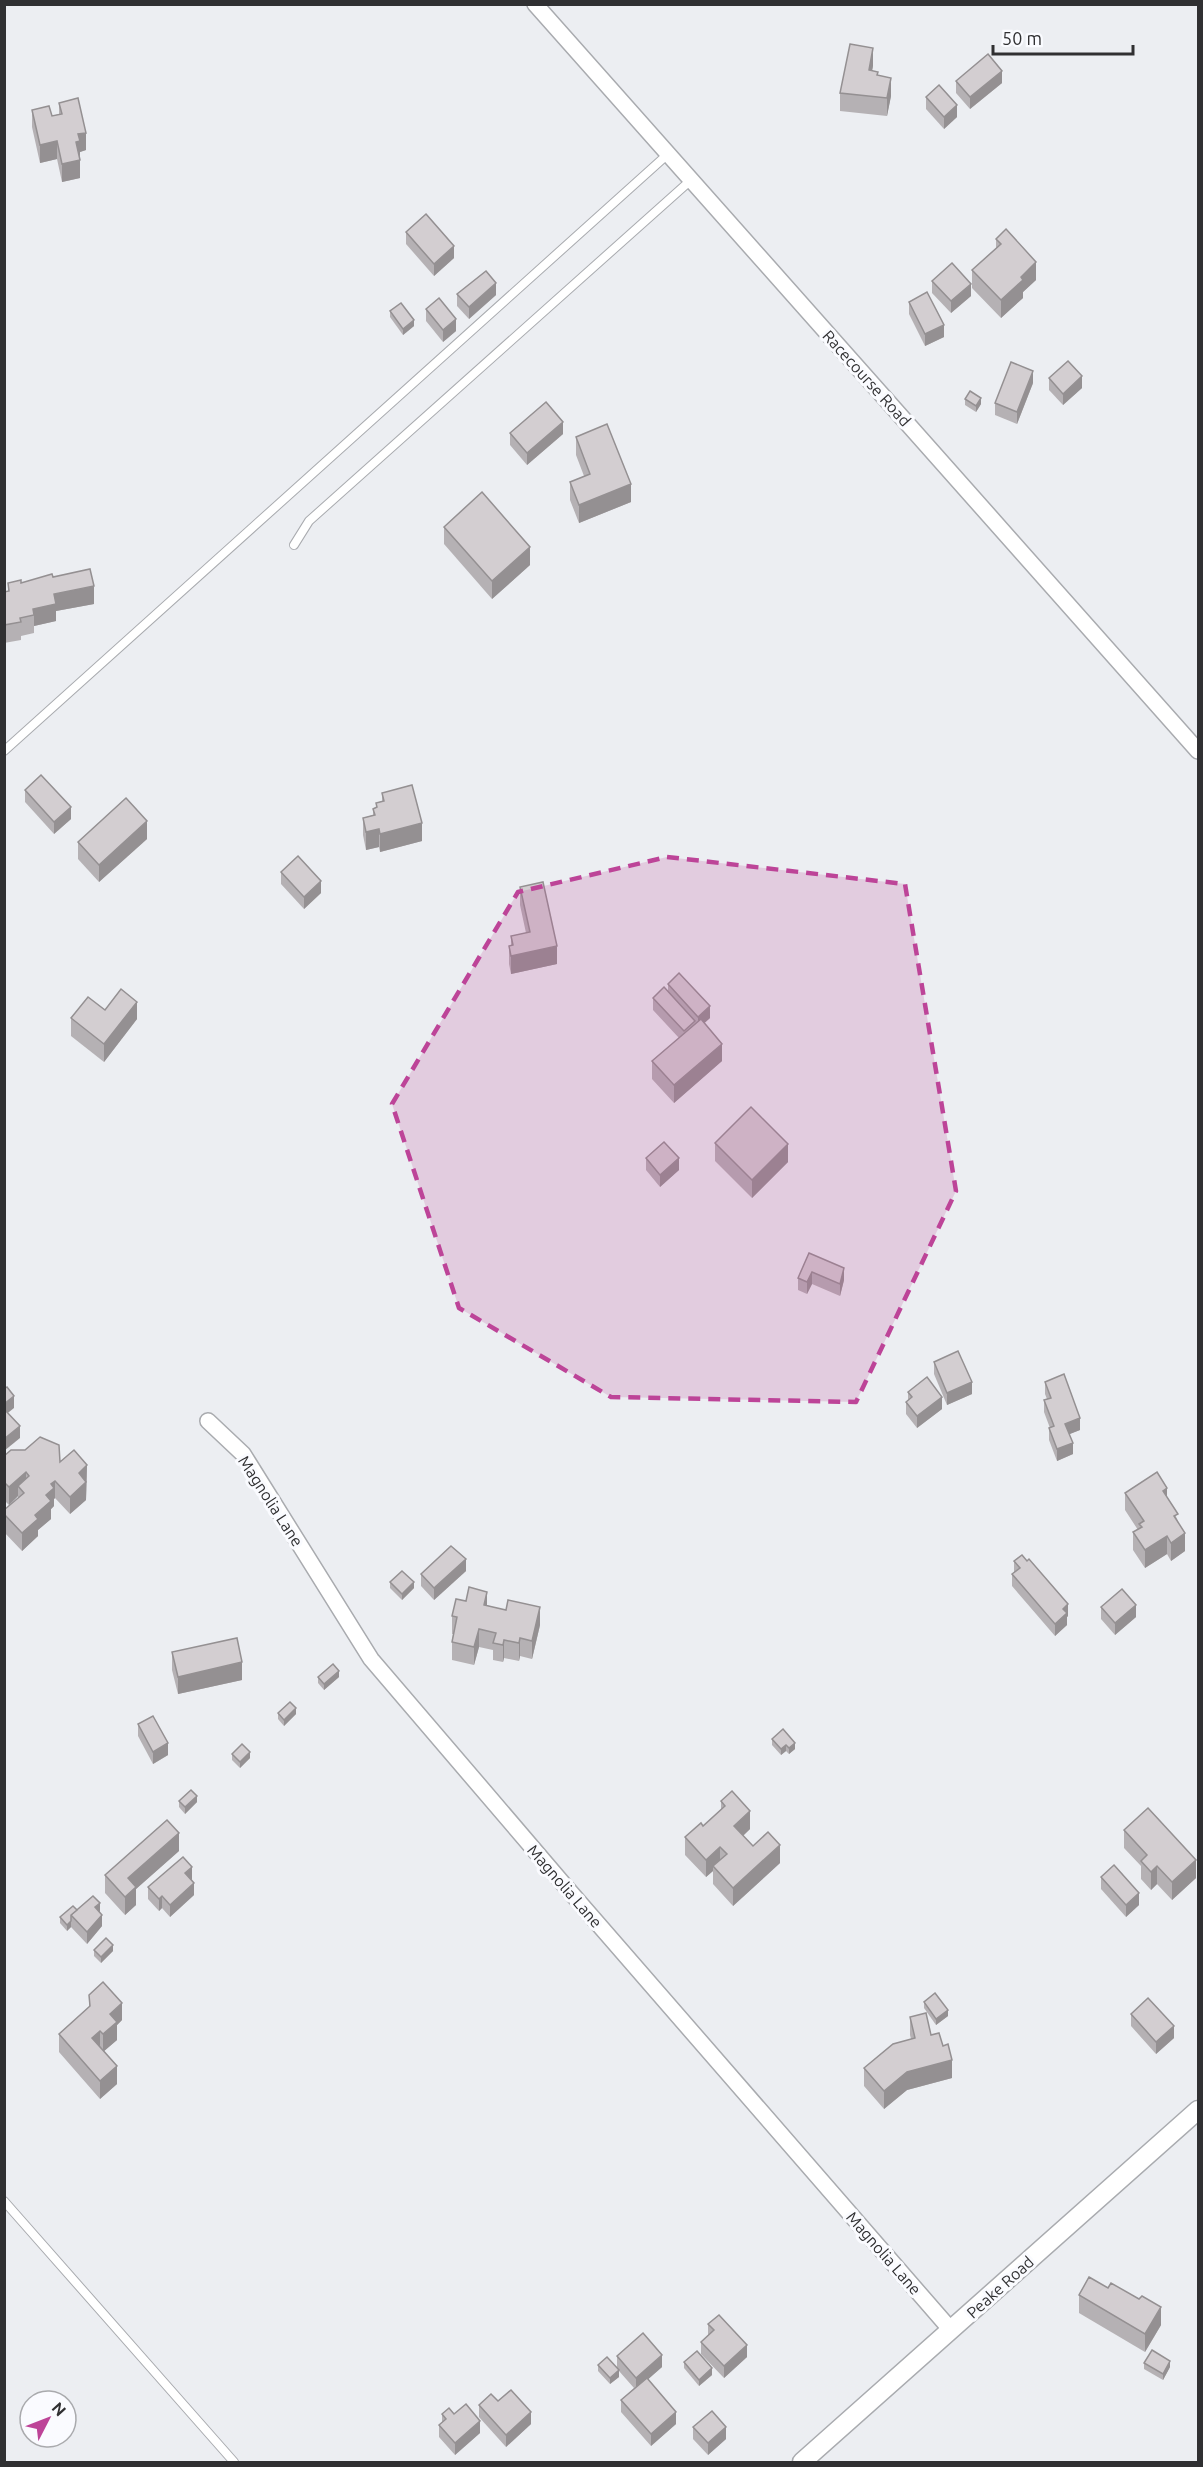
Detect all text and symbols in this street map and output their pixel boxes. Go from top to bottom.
scale bar [993,18,1132,56]
text: 50 m [1002,28,1042,48]
street label: Racecourse Road [819,326,915,430]
street label: Magnolia Lane [235,1452,307,1550]
street label: Magnolia Lane [524,1841,606,1931]
street label: Magnolia Lane [843,2208,925,2298]
street label: Peake Road [963,2252,1037,2322]
north arrow [18,2389,78,2449]
text: N [48,2399,70,2419]

